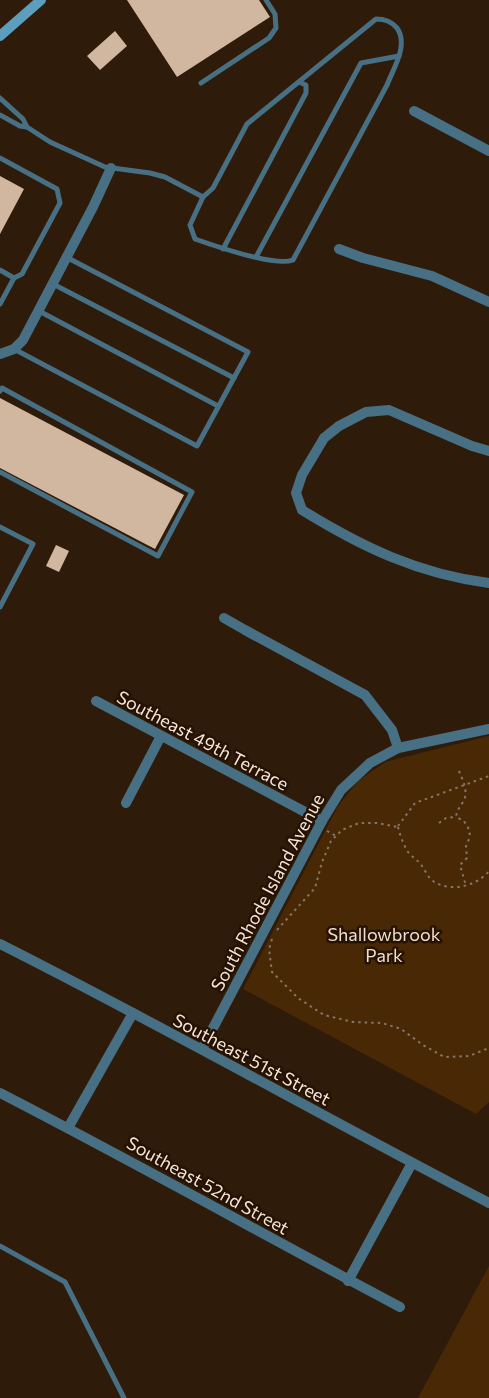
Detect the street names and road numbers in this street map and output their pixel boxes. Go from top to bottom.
street label: Southeast 49th Terrace [113,685,293,795]
street label: South Rhode Island Avenue [206,790,328,994]
street label: Southeast 51st Street [170,1008,334,1110]
street label: Southeast 52nd Street [123,1131,293,1239]

